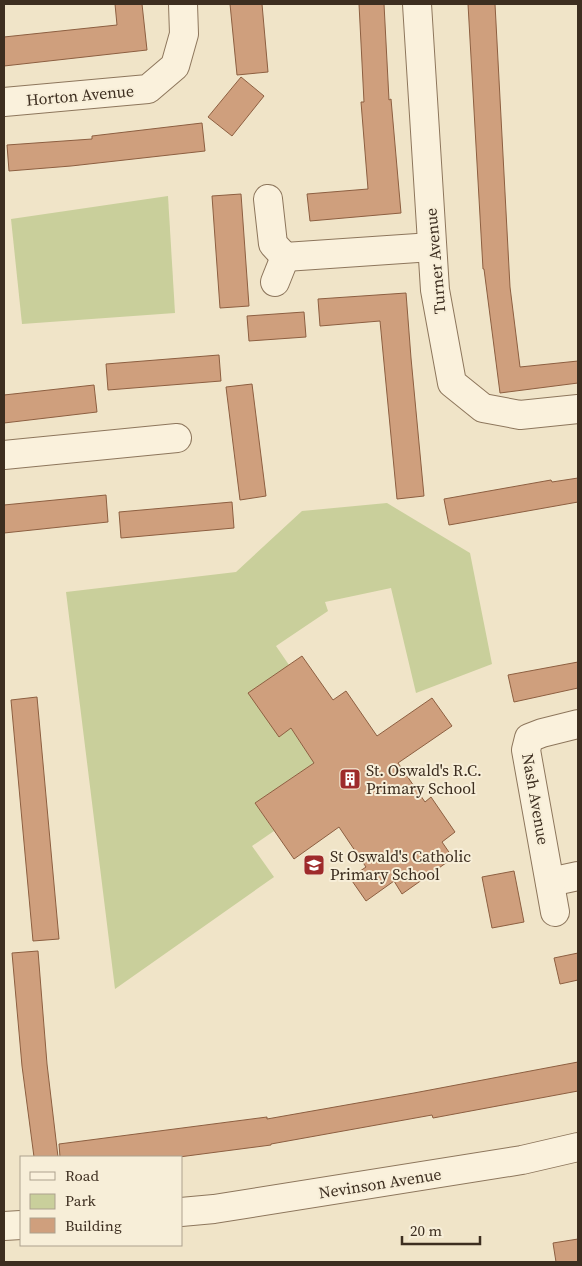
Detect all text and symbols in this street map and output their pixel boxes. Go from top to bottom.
street label: Horton Avenue [25,79,135,111]
street label: Turner Avenue [419,207,451,315]
street label: Nash Avenue [517,752,555,846]
place label: St. Oswald's R.C. Primary School [366,759,482,799]
building icon: St. Oswald's R.C. Primary School [338,767,362,791]
place label: St Oswald's Catholic Primary School [330,845,471,885]
school or university icon: St Oswald's Catholic Primary School [302,853,326,877]
legend [20,1156,182,1246]
street label: Nevinson Avenue [317,1162,443,1204]
text: Road [65,1165,99,1186]
text: Park [65,1190,97,1211]
scale bar [402,1214,480,1246]
text: Building [65,1215,122,1236]
text: 20 m [410,1220,442,1241]

